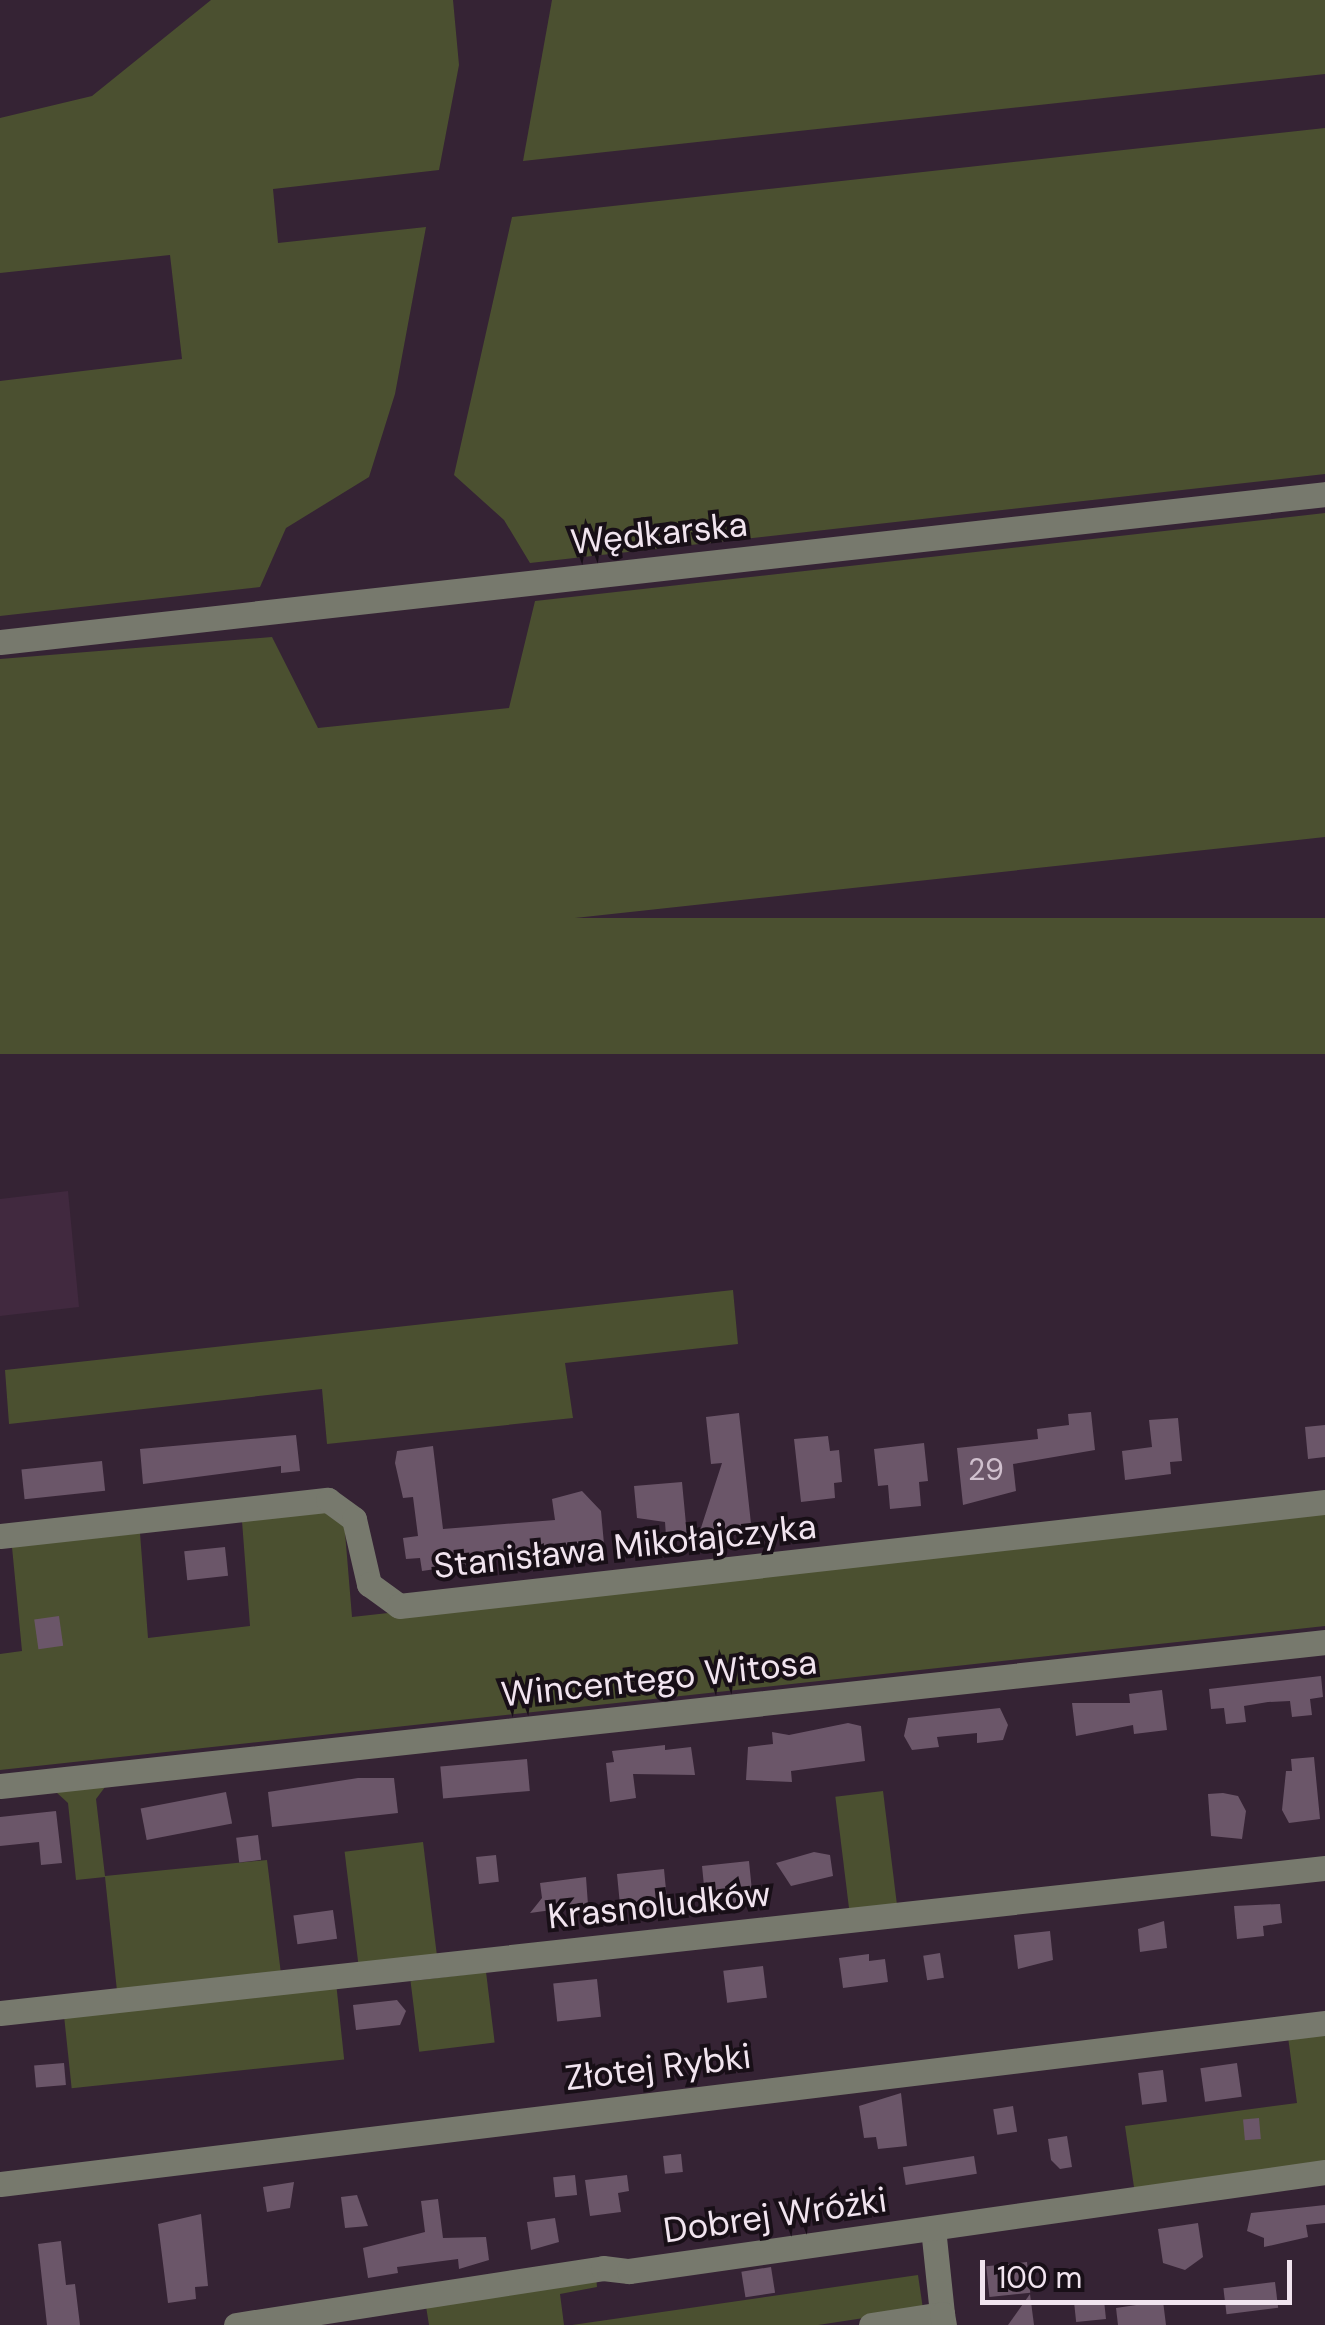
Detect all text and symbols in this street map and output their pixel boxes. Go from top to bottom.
street label: Wędkarska [569,503,749,563]
house number: 29 [968,1452,1004,1488]
street label: Stanisława Mikołajczyka [432,1505,818,1587]
street label: Wincentego Witosa [499,1641,819,1715]
street label: Krasnoludków [546,1872,772,1938]
street label: Złotej Rybki [563,2035,753,2099]
street label: Dobrej Wróżki [661,2179,889,2251]
scale bar [985,2240,1298,2302]
text: 100 m [997,2258,1082,2297]

